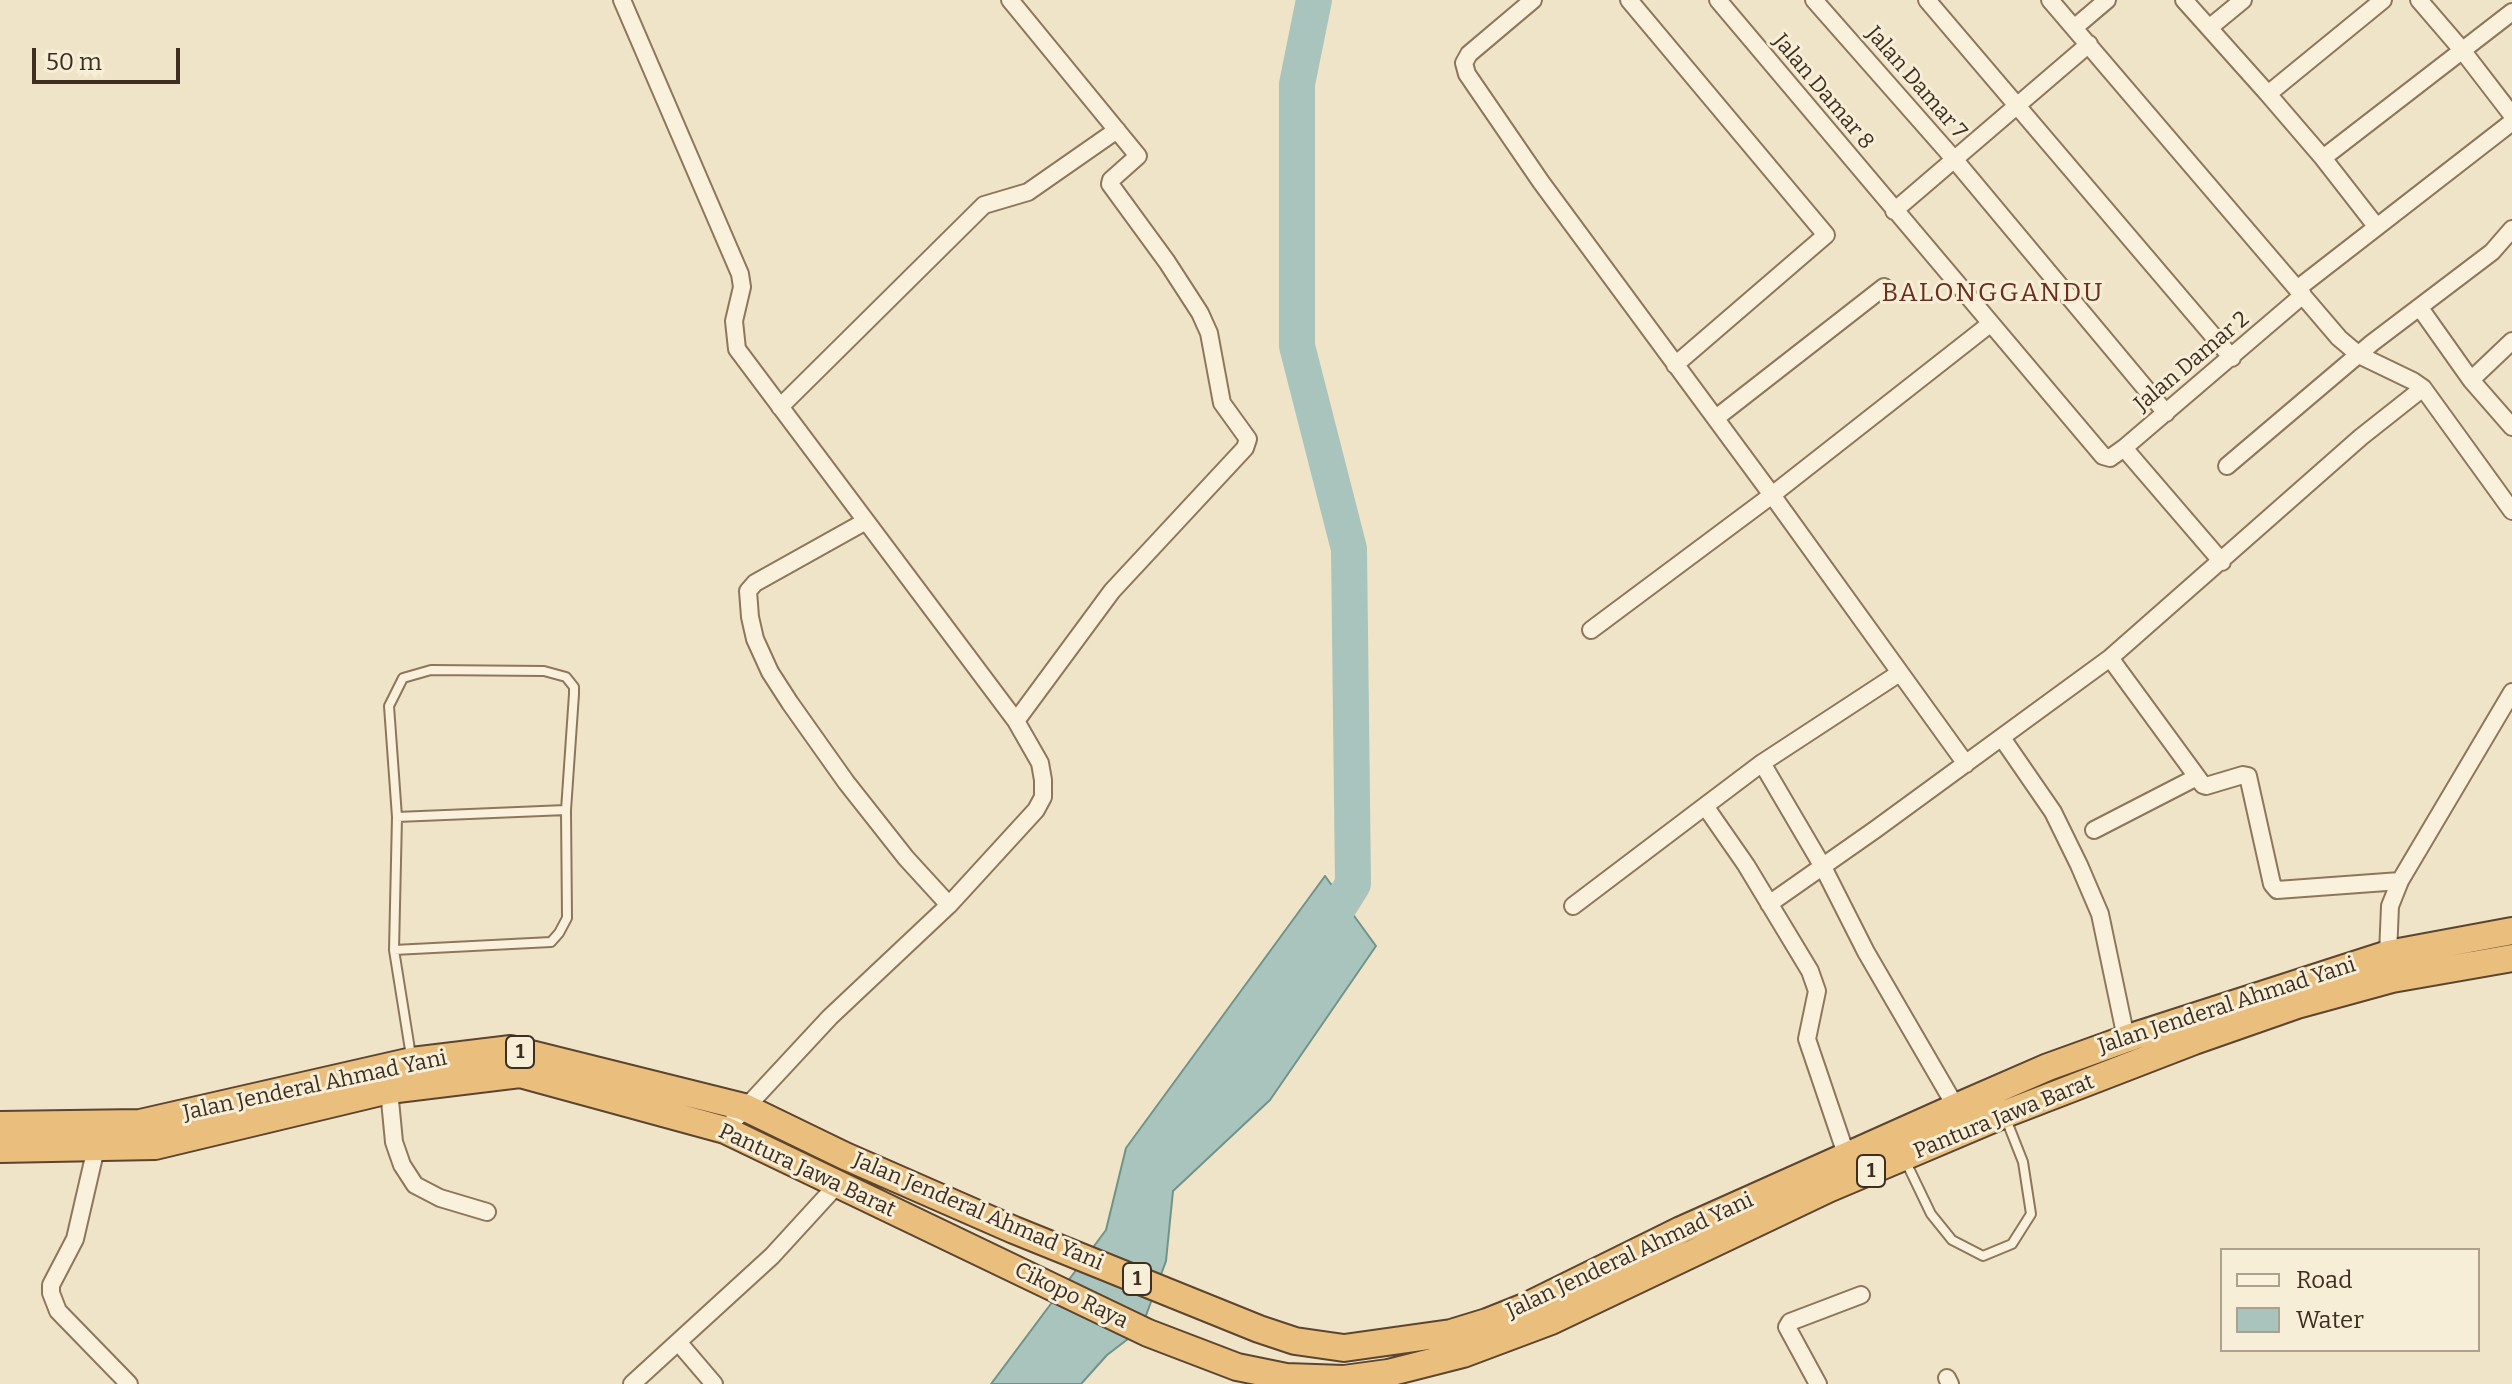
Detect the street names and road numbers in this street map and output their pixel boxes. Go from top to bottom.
street label: Jalan Damar 7 [1860,21,1972,145]
street label: Jalan Damar 8 [1767,29,1879,155]
street label: Jalan Damar 2 [2129,306,2255,418]
street label: Jalan Jenderal Ahmad Yani [2095,952,2359,1060]
road number: 1 [506,1036,534,1068]
street label: Jalan Jenderal Ahmad Yani [181,1045,449,1127]
street label: Pantura Jawa Barat [1910,1069,2098,1165]
street label: Pantura Jawa Barat [714,1118,900,1224]
street label: Jalan Jenderal Ahmad Yani [849,1147,1107,1277]
road number: 1 [1857,1155,1885,1187]
street label: Jalan Jenderal Ahmad Yani [1502,1187,1758,1325]
street label: Cikopo Raya [1010,1257,1132,1335]
road number: 1 [1123,1263,1151,1295]

